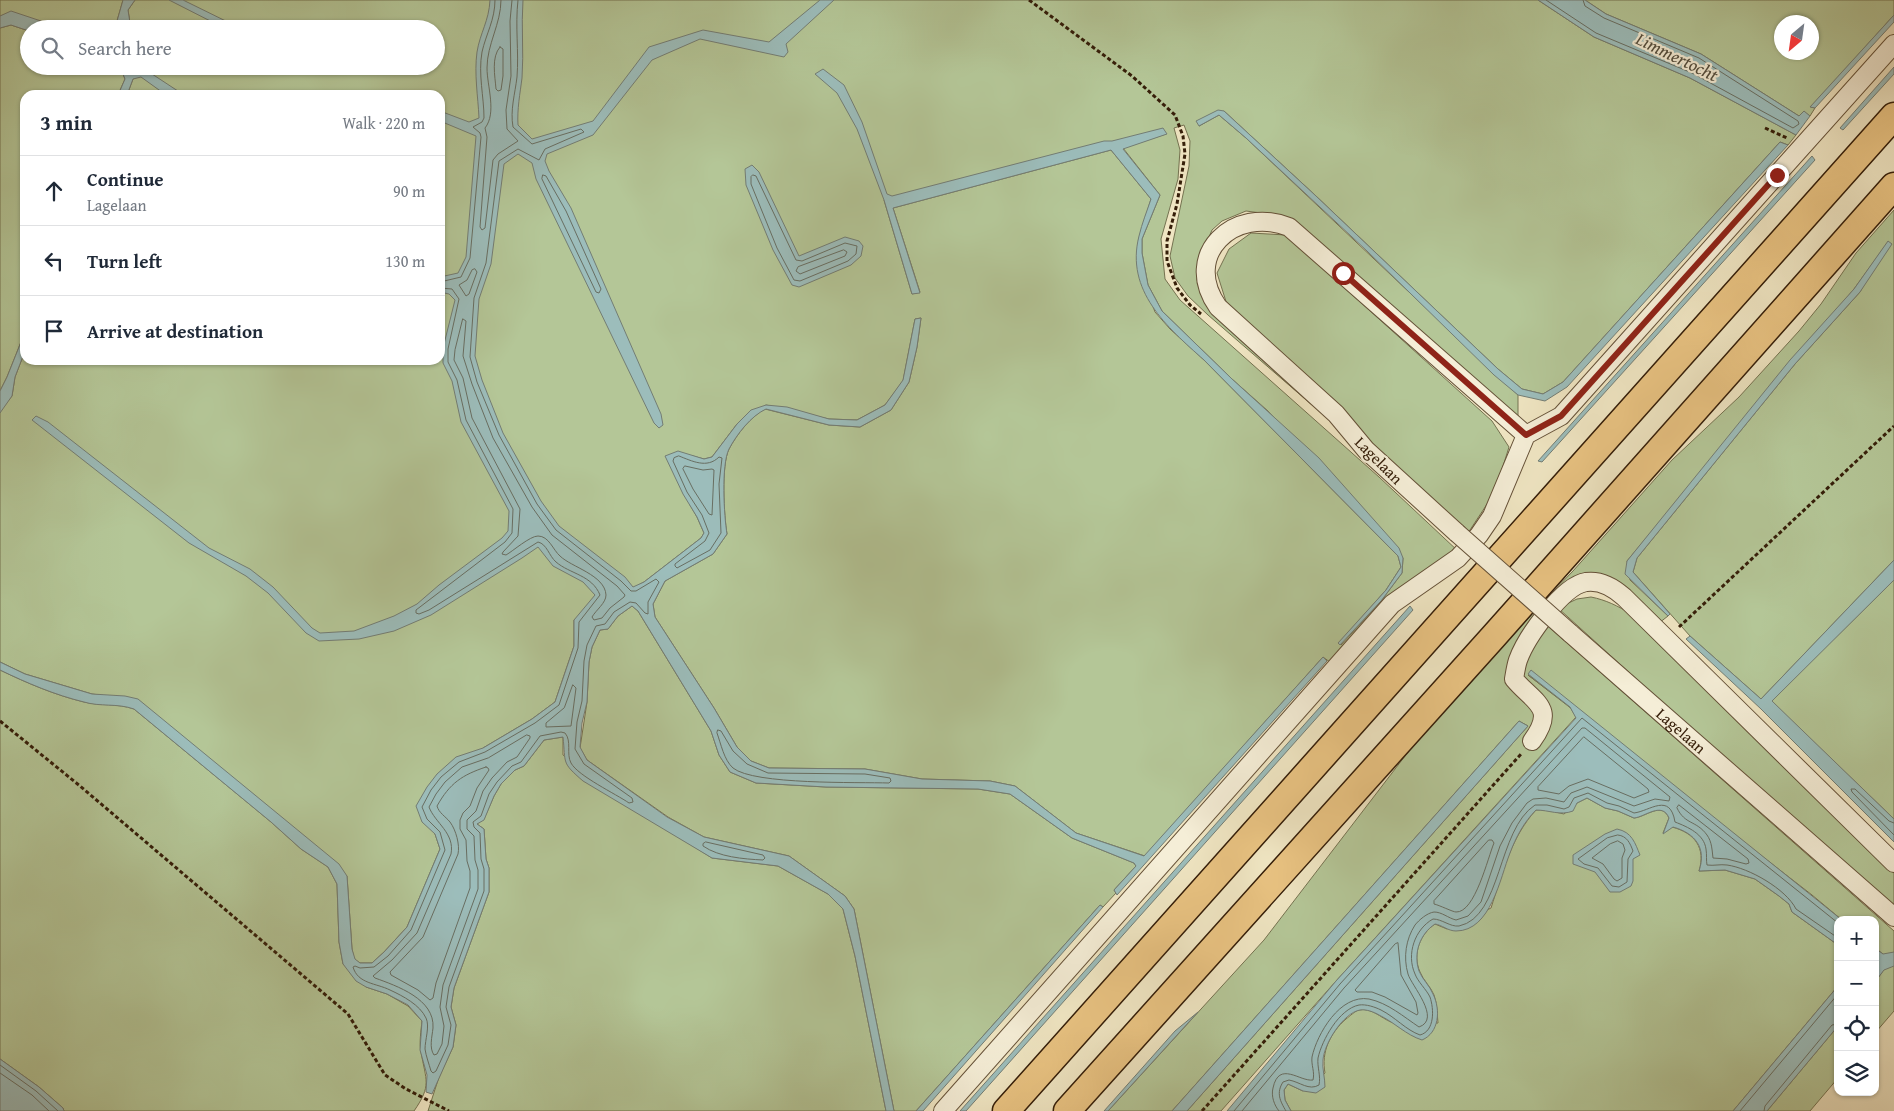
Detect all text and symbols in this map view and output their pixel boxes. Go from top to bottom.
north arrow [1774,15,1819,60]
search box [20,20,445,75]
water label: Limmertocht [1631,25,1723,88]
icon: search [38,34,66,62]
text: Search here [78,34,172,62]
text: 3 min [40,107,92,138]
text: Walk · 220 m [342,111,425,135]
route end [1766,164,1789,187]
text: Continue [87,165,164,193]
icon: ahead [40,177,68,205]
text: 90 m [393,179,425,203]
text: Lagelaan [87,193,146,217]
icon: left [40,247,68,275]
text: Turn left [87,247,162,275]
text: 130 m [385,249,425,273]
route start [1332,262,1355,285]
icon: arrive [40,317,68,345]
text: Arrive at destination [87,317,263,345]
street label: Lagelaan [1350,431,1409,490]
street label: Lagelaan [1651,702,1712,759]
map controls [1834,916,1879,1096]
button: + [1834,916,1879,961]
button: − [1834,961,1879,1006]
button: locate [1834,1006,1879,1051]
button: layers [1834,1051,1879,1096]

